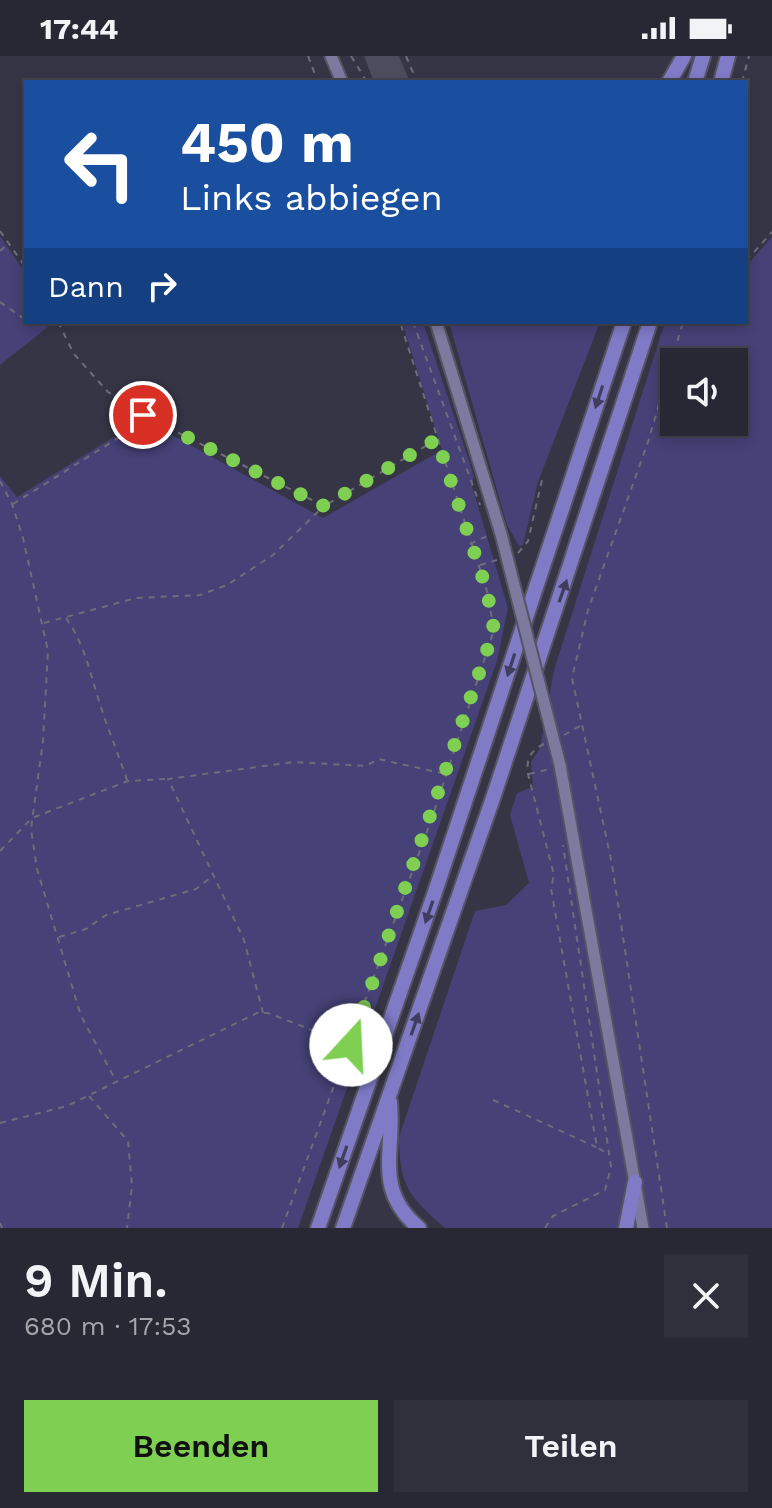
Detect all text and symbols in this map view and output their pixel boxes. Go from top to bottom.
text: 17:44 [40,11,118,46]
text: 450 m [180,110,354,176]
icon: left [48,112,152,216]
text: Links abbiegen [180,177,443,219]
icon: right [140,264,184,308]
text: Dann [48,269,124,304]
map controls [660,348,748,436]
button: sound [660,348,748,436]
pin [109,381,177,449]
one-way arrow [593,386,605,410]
icon: arrive [121,393,165,437]
one-way arrow [557,579,569,603]
one-way arrow [505,654,517,678]
one-way arrow [422,900,434,924]
position arrow [309,1003,393,1087]
one-way arrow [409,1011,421,1035]
one-way arrow [336,1146,348,1170]
text: 9 Min. [24,1252,168,1309]
button: close [664,1254,748,1338]
text: 680 m · 17:53 [24,1311,191,1341]
button: Beenden [24,1400,378,1492]
button: Teilen [394,1400,748,1492]

